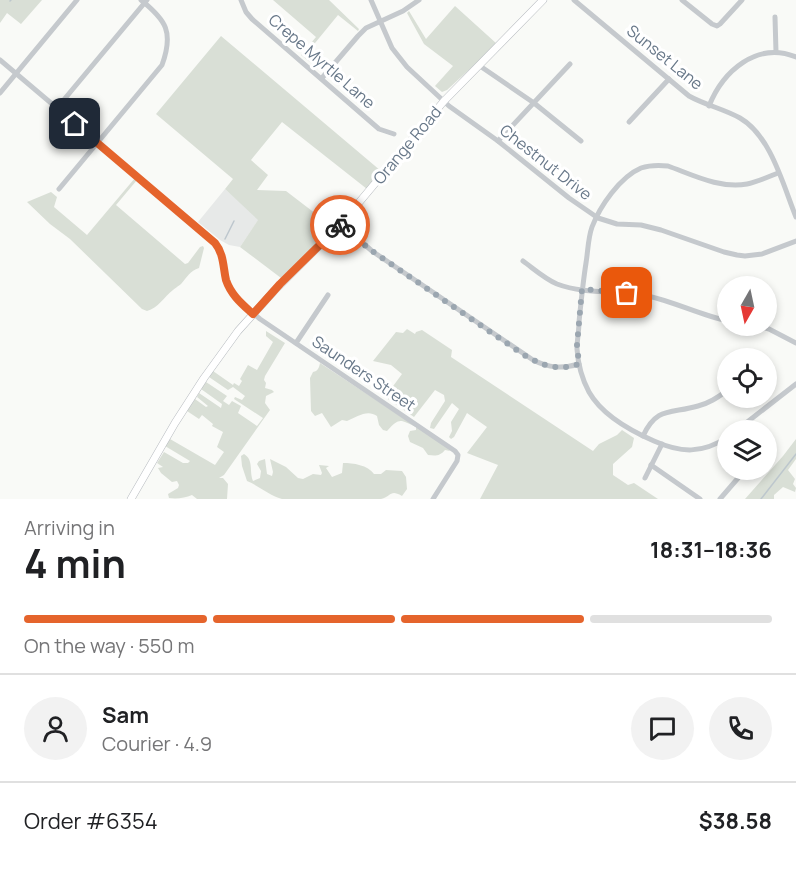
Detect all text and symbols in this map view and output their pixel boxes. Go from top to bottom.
street label: Crepe Myrtle Lane [264,9,380,113]
street label: Sunset Lane [622,19,708,95]
pin [49,98,100,149]
street label: Orange Road [368,101,446,189]
icon: home [58,107,91,140]
street label: Chestnut Drive [495,119,597,205]
courier [310,195,370,255]
icon: bike [324,209,357,242]
pin [601,267,652,318]
icon: bag [610,276,643,309]
north arrow [717,276,777,336]
map controls [717,276,777,480]
street label: Saunders Street [308,330,420,416]
button: locate [717,348,777,408]
button: layers [717,420,777,480]
text: Arriving in [24,514,115,541]
text: 18:31–18:36 [650,535,772,565]
text: 4 min [24,536,126,590]
text: On the way · 550 m [24,632,195,659]
button: person [24,697,87,760]
button: chat [631,697,694,760]
button: phone [709,697,772,760]
text: Sam [102,700,149,730]
text: Courier · 4.9 [102,730,212,757]
text: Order #6354 [24,806,158,836]
text: $38.58 [699,806,772,836]

